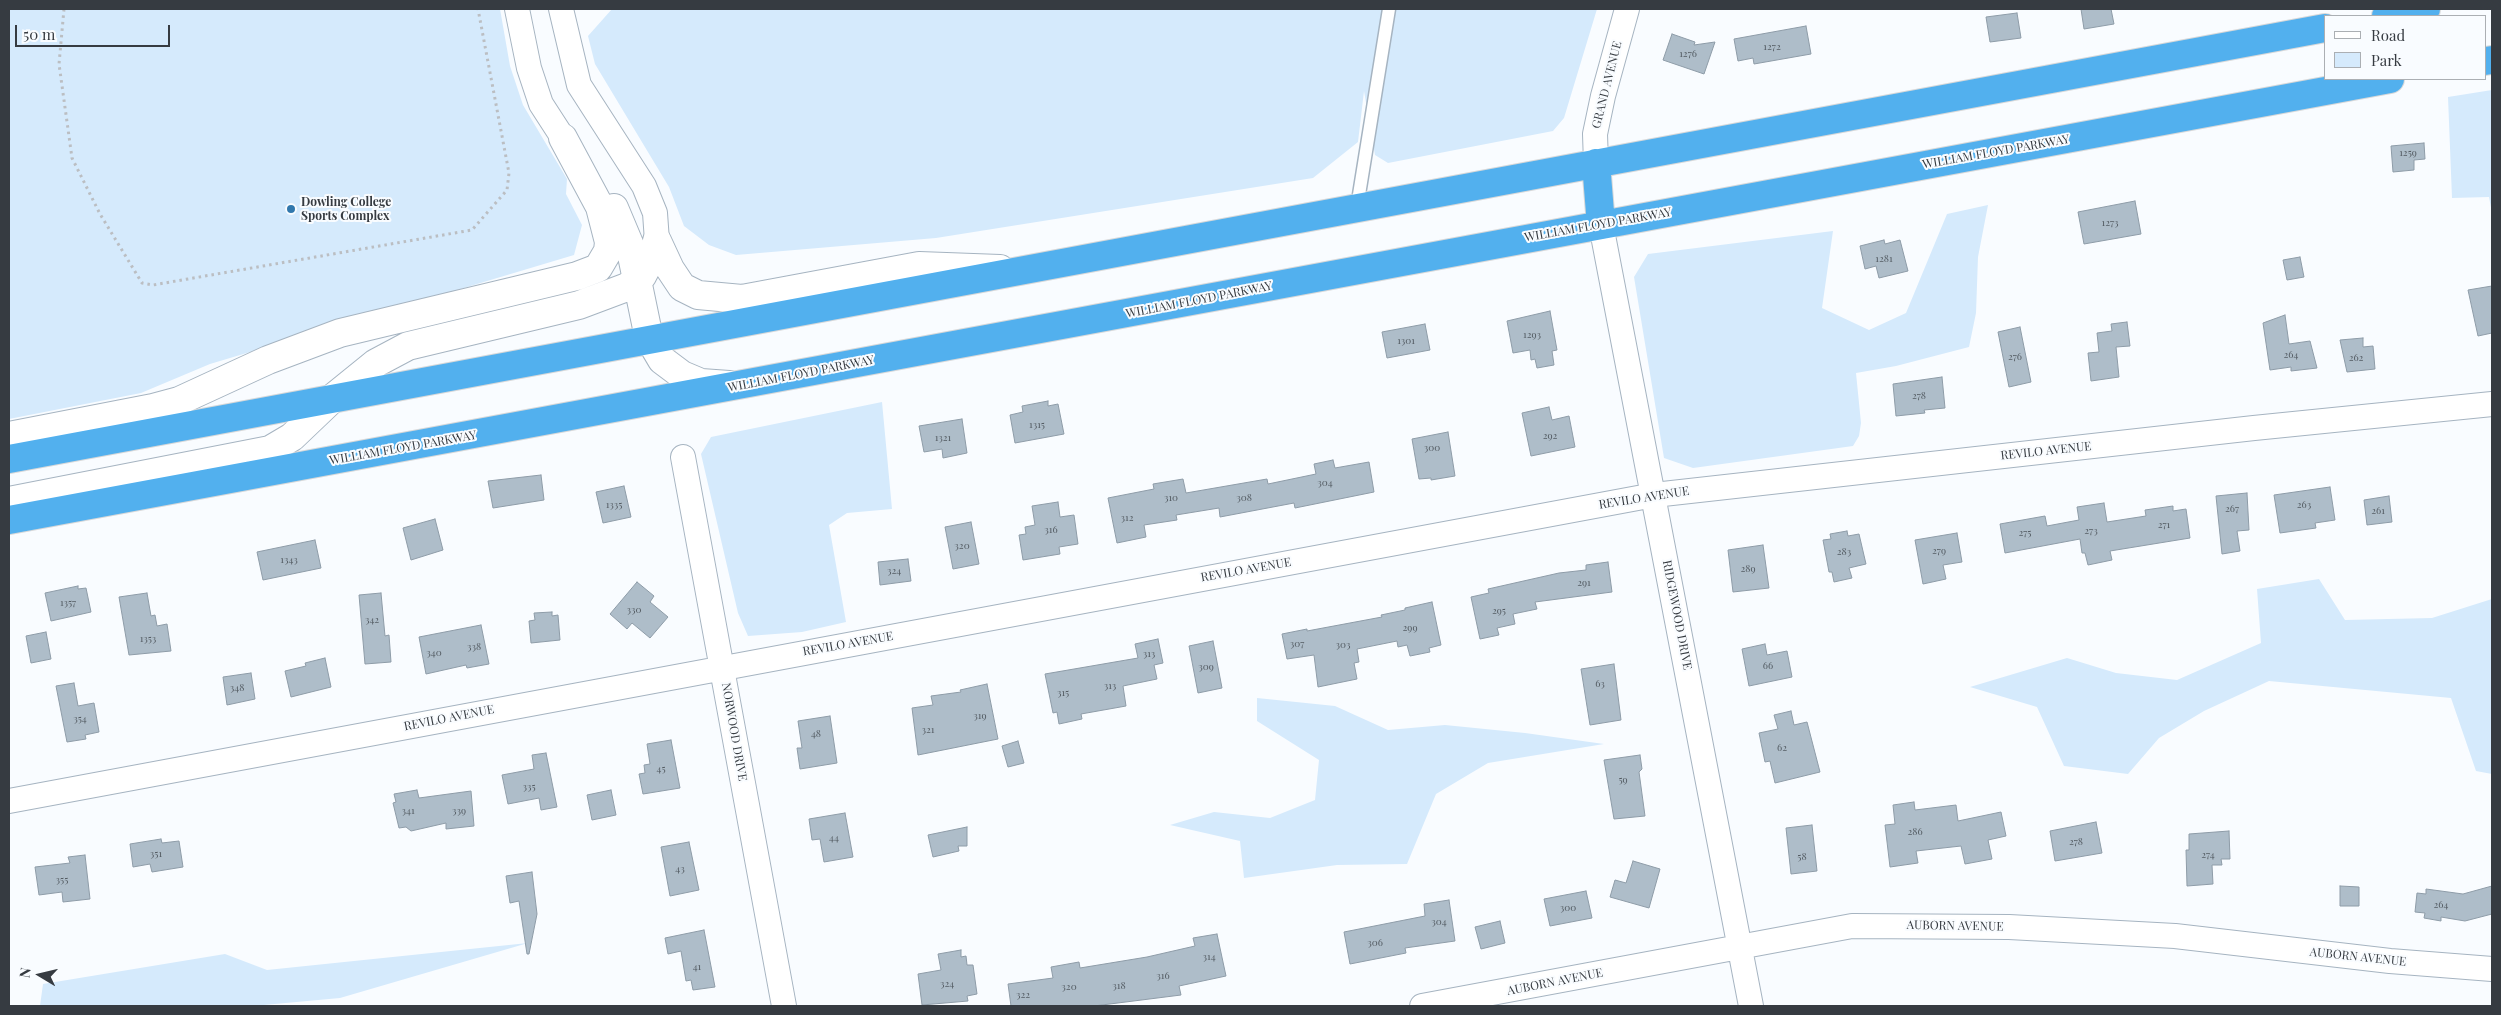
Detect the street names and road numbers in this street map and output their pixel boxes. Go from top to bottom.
street label: GRAND AVENUE [1589,40,1625,130]
street label: WILLIAM FLOYD PARKWAY [1921,132,2071,172]
street label: WILLIAM FLOYD PARKWAY [1523,205,1673,245]
street label: WILLIAM FLOYD PARKWAY [1125,279,1273,321]
street label: WILLIAM FLOYD PARKWAY [727,353,875,395]
street label: WILLIAM FLOYD PARKWAY [328,428,478,468]
street label: REVILO AVENUE [2000,439,2092,463]
street label: REVILO AVENUE [1598,484,1690,512]
street label: REVILO AVENUE [1200,555,1292,585]
street label: RIDGEWOOD DRIVE [1659,559,1695,671]
street label: REVILO AVENUE [802,629,894,659]
street label: NORWOOD DRIVE [718,682,750,782]
street label: REVILO AVENUE [403,702,495,734]
street label: AUBORN AVENUE [1906,918,2004,934]
street label: AUBORN AVENUE [2309,945,2407,969]
street label: AUBORN AVENUE [1506,966,1604,998]

